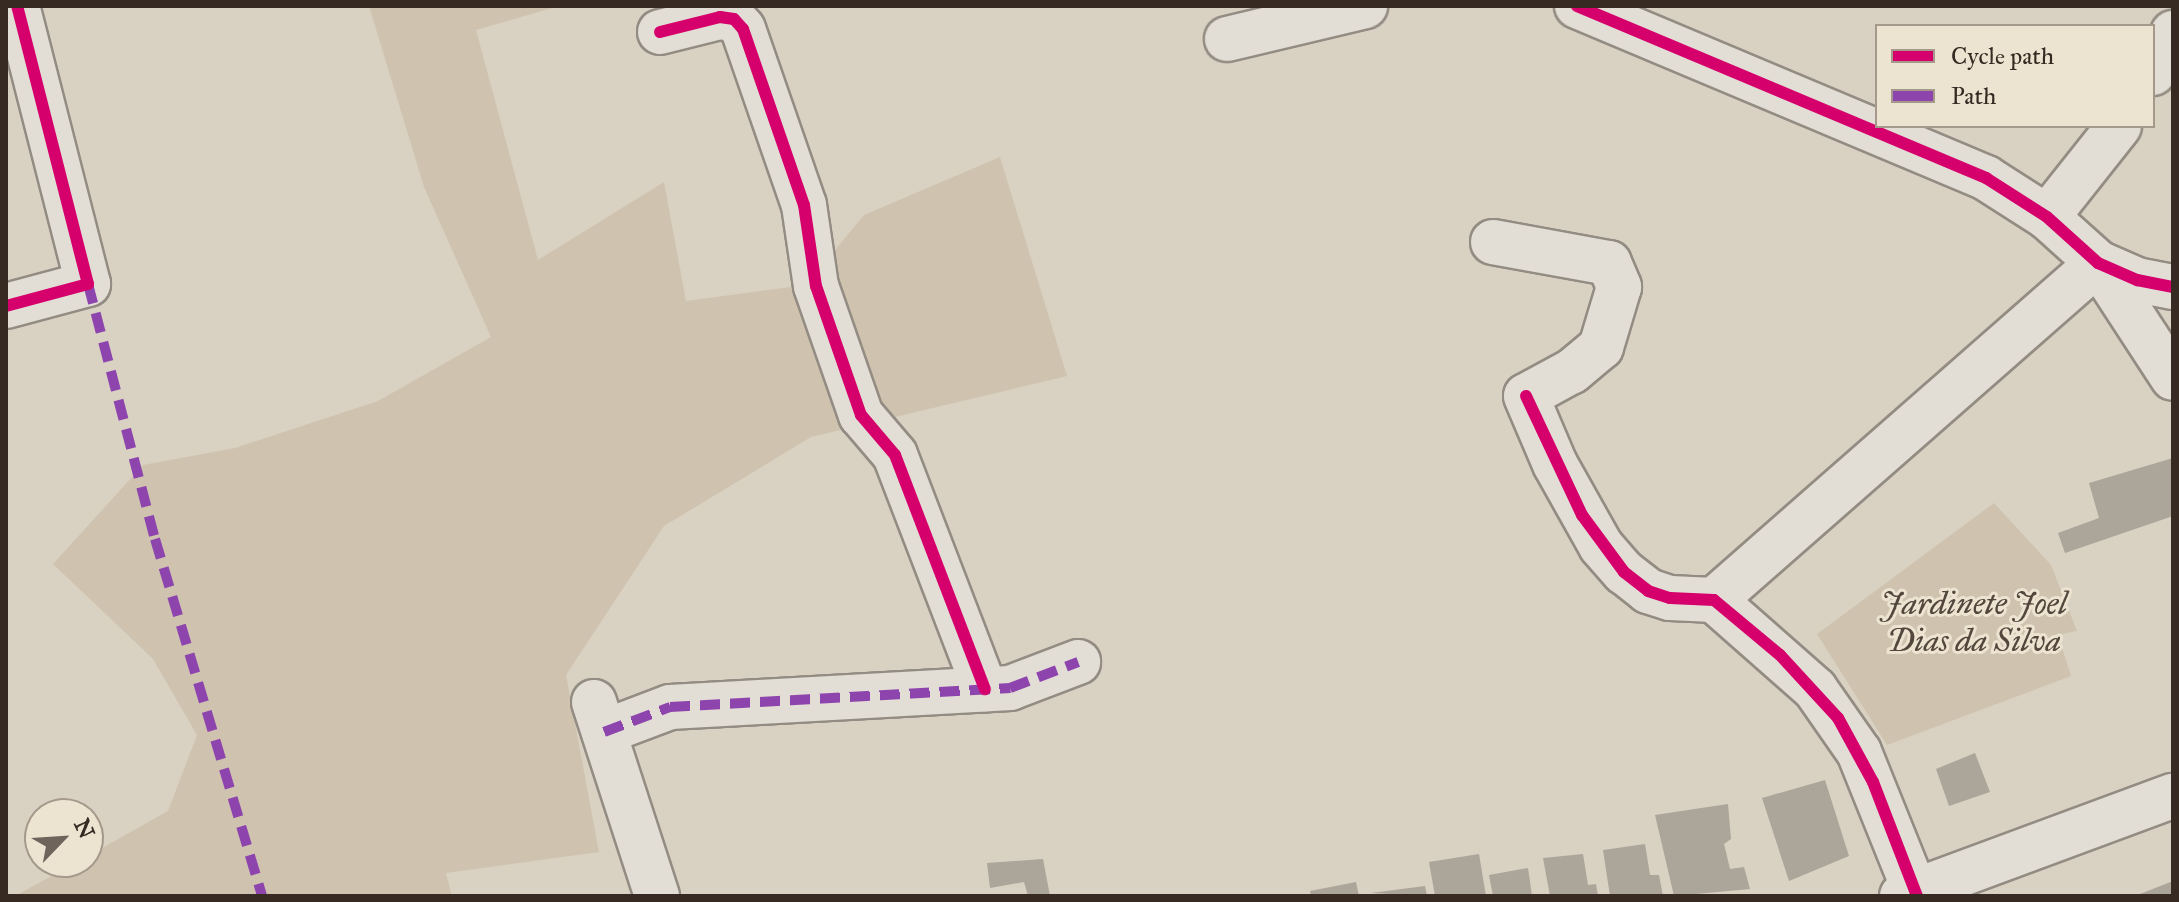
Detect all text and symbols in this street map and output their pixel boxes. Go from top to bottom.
legend [1875,24,2155,128]
text: Cycle path [1951,41,2054,71]
text: Path [1951,81,1996,111]
park label: Jardinete Joel Dias da Silva [1881,586,2067,661]
north arrow [24,798,104,878]
text: N [68,814,101,843]

